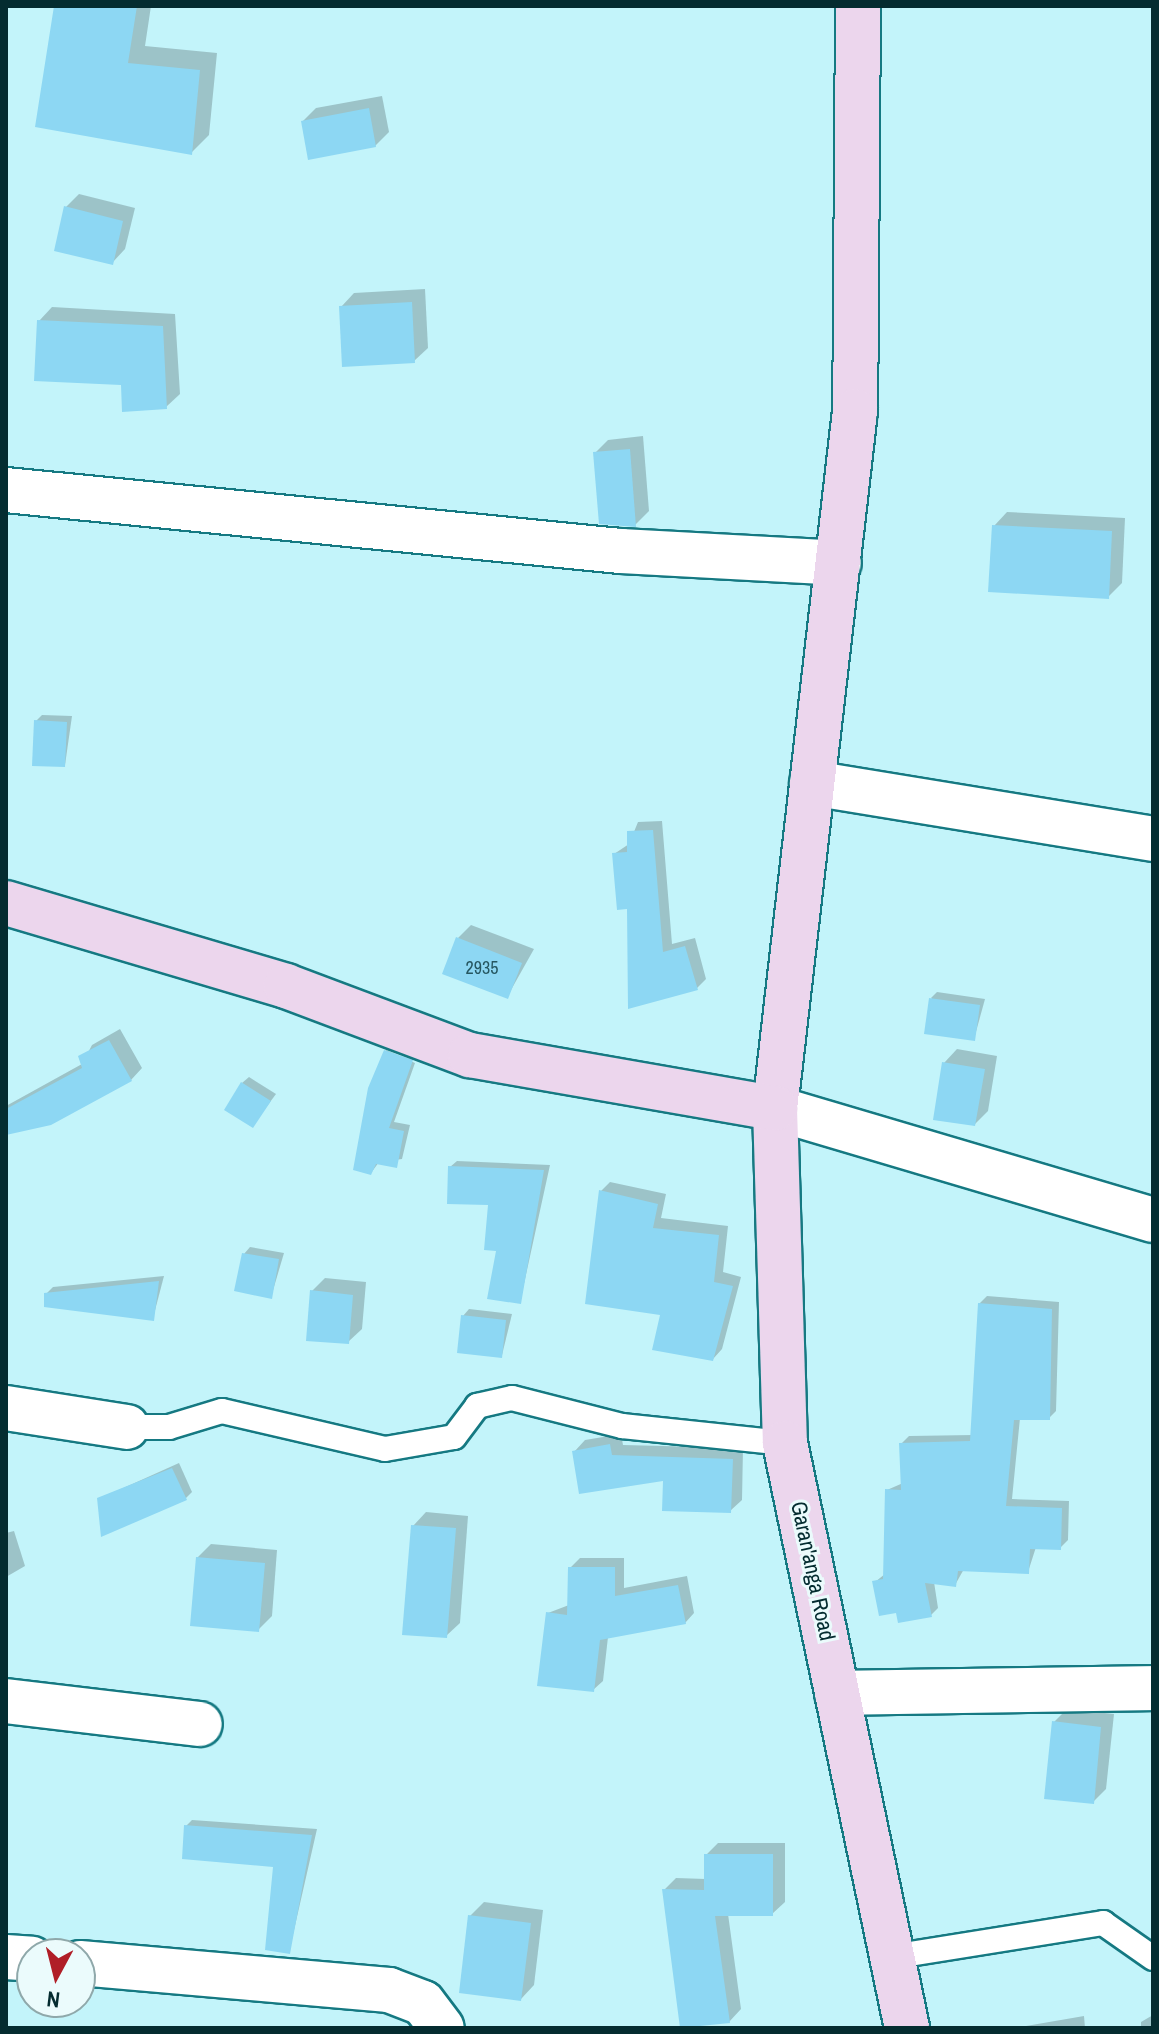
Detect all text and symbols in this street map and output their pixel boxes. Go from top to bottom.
house number: 2935 [466,957,498,979]
street label: Garan'anga Road [785,1499,841,1643]
north arrow [16,1938,96,2018]
text: N [45,1984,62,2016]

